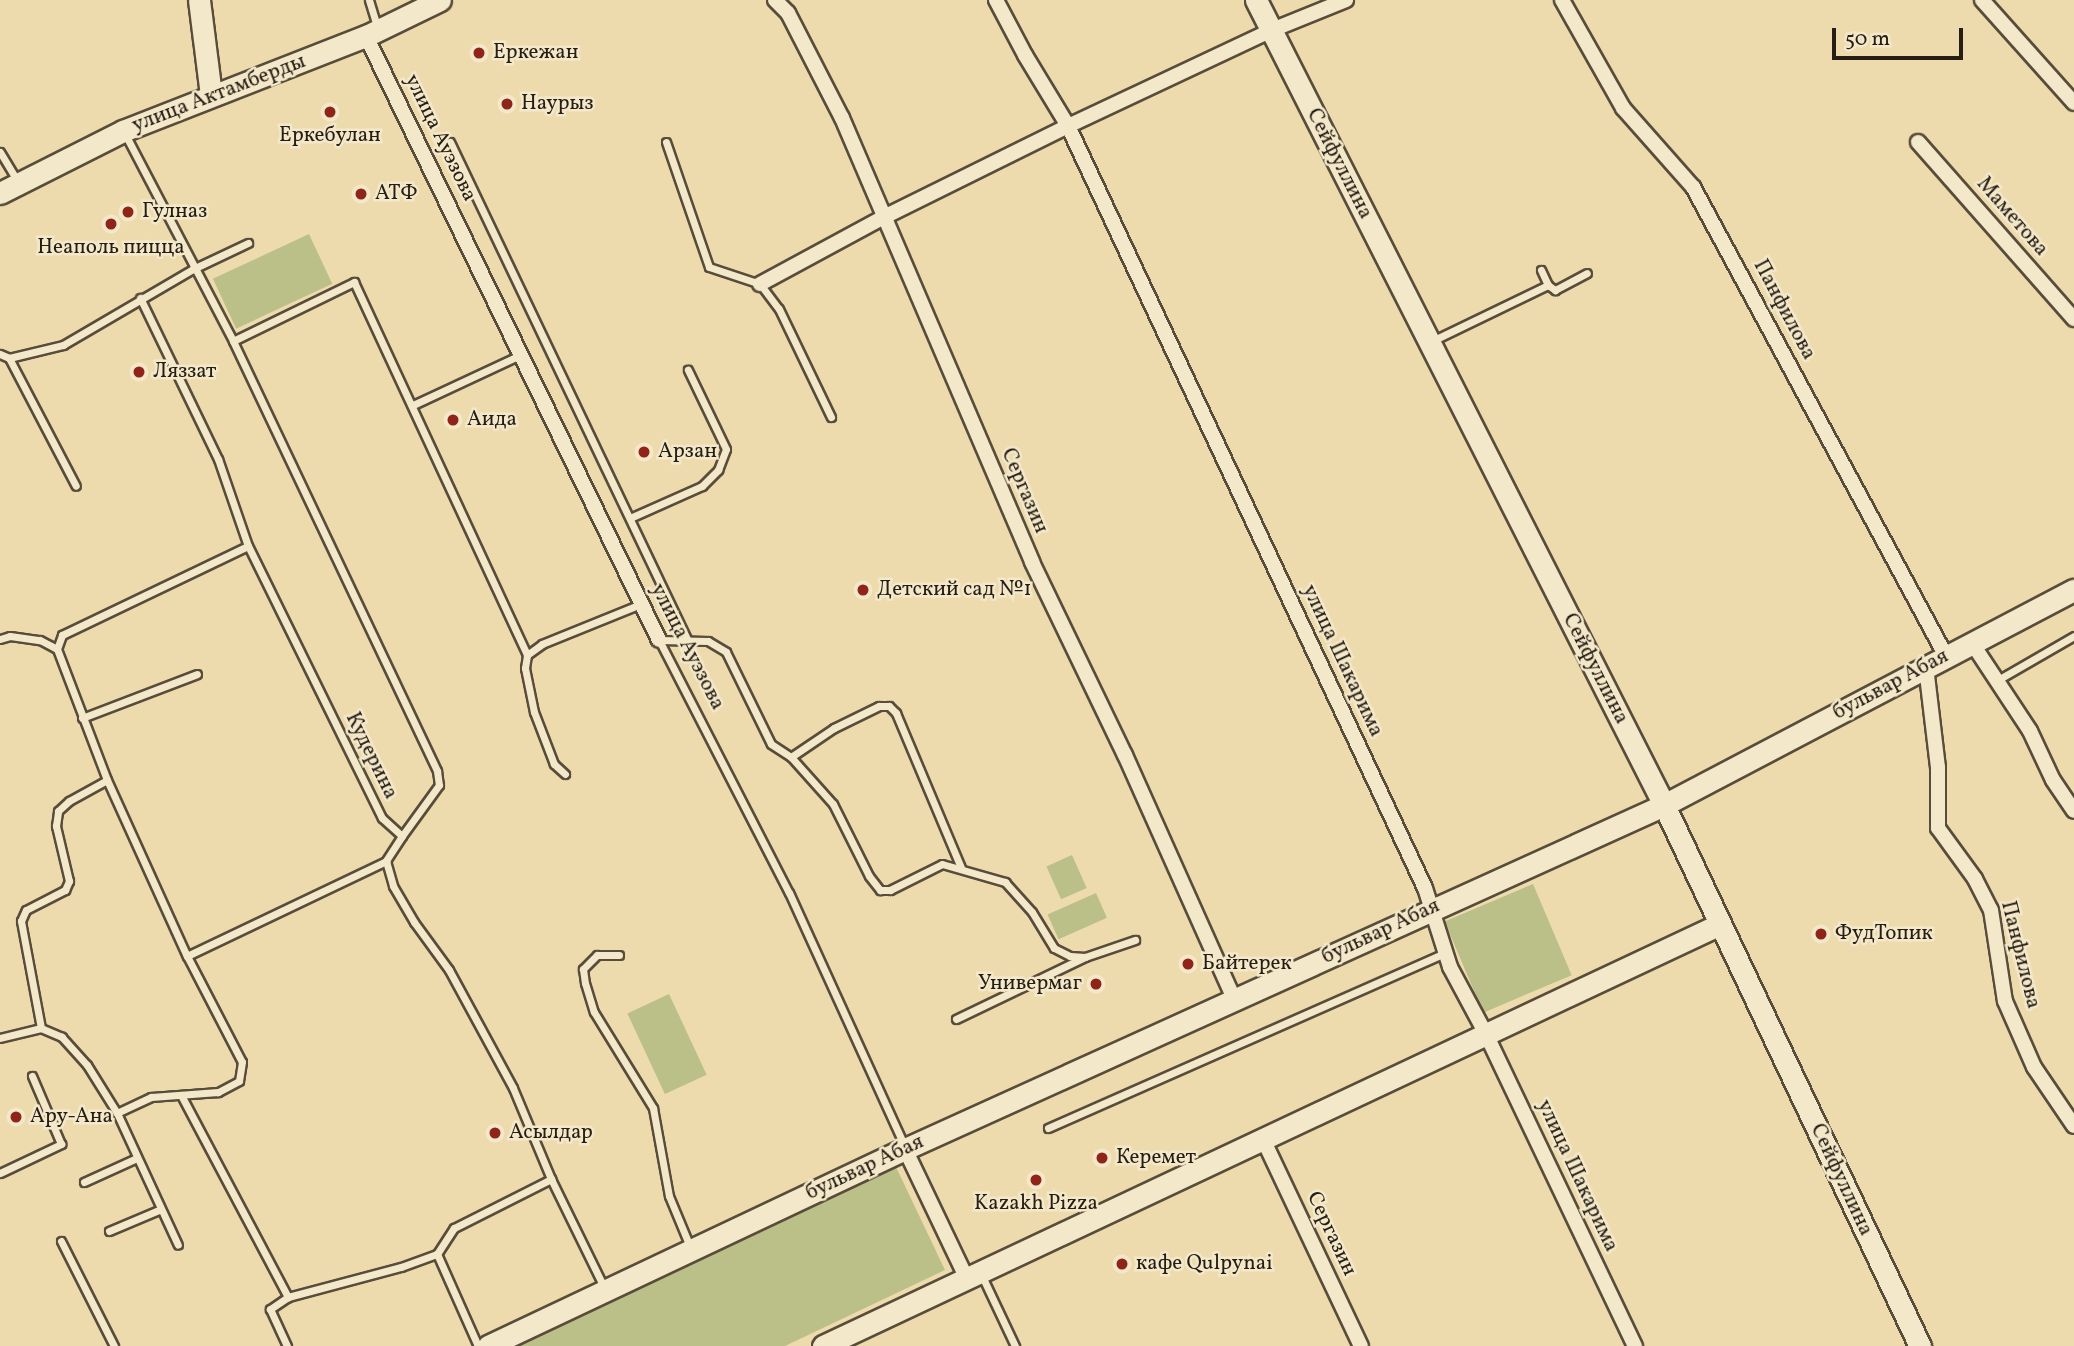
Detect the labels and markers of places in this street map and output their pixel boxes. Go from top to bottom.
place label: Еркежан [493,40,578,66]
marker: Еркежан [471,45,487,61]
place label: Наурыз [521,91,594,117]
marker: Наурыз [499,96,515,112]
marker: Еркебулан [322,104,338,120]
place label: Еркебулан [279,123,381,149]
place label: АТФ [375,181,417,207]
marker: АТФ [353,186,369,202]
place label: Гулназ [142,199,207,225]
marker: Гулназ [120,204,136,220]
marker: Неаполь пицца [103,216,119,232]
place label: Неаполь пицца [37,235,185,261]
place label: Ляззат [153,359,216,385]
marker: Ляззат [131,364,147,380]
place label: Аида [467,407,517,433]
marker: Аида [445,412,461,428]
place label: Арзан [658,439,717,465]
marker: Арзан [636,444,652,460]
place label: Детский сад №1 [877,577,1032,603]
marker: Детский сад №1 [855,582,871,598]
place label: ФудТопик [1835,921,1933,947]
marker: ФудТопик [1813,926,1829,942]
place label: Байтерек [1202,951,1292,977]
marker: Байтерек [1180,956,1196,972]
place label: Универмаг [978,971,1082,997]
marker: Универмаг [1088,976,1104,992]
place label: Ару-Ана [30,1104,113,1130]
marker: Ару-Ана [8,1109,24,1125]
place label: Асылдар [509,1120,593,1146]
marker: Асылдар [487,1125,503,1141]
place label: Керемет [1116,1145,1196,1171]
marker: Керемет [1094,1150,1110,1166]
marker: Kazakh Pizza [1028,1172,1044,1188]
place label: Kazakh Pizza [974,1191,1098,1217]
place label: кафе Qulpynai [1136,1251,1272,1277]
marker: кафе Qulpynai [1114,1256,1130,1272]

